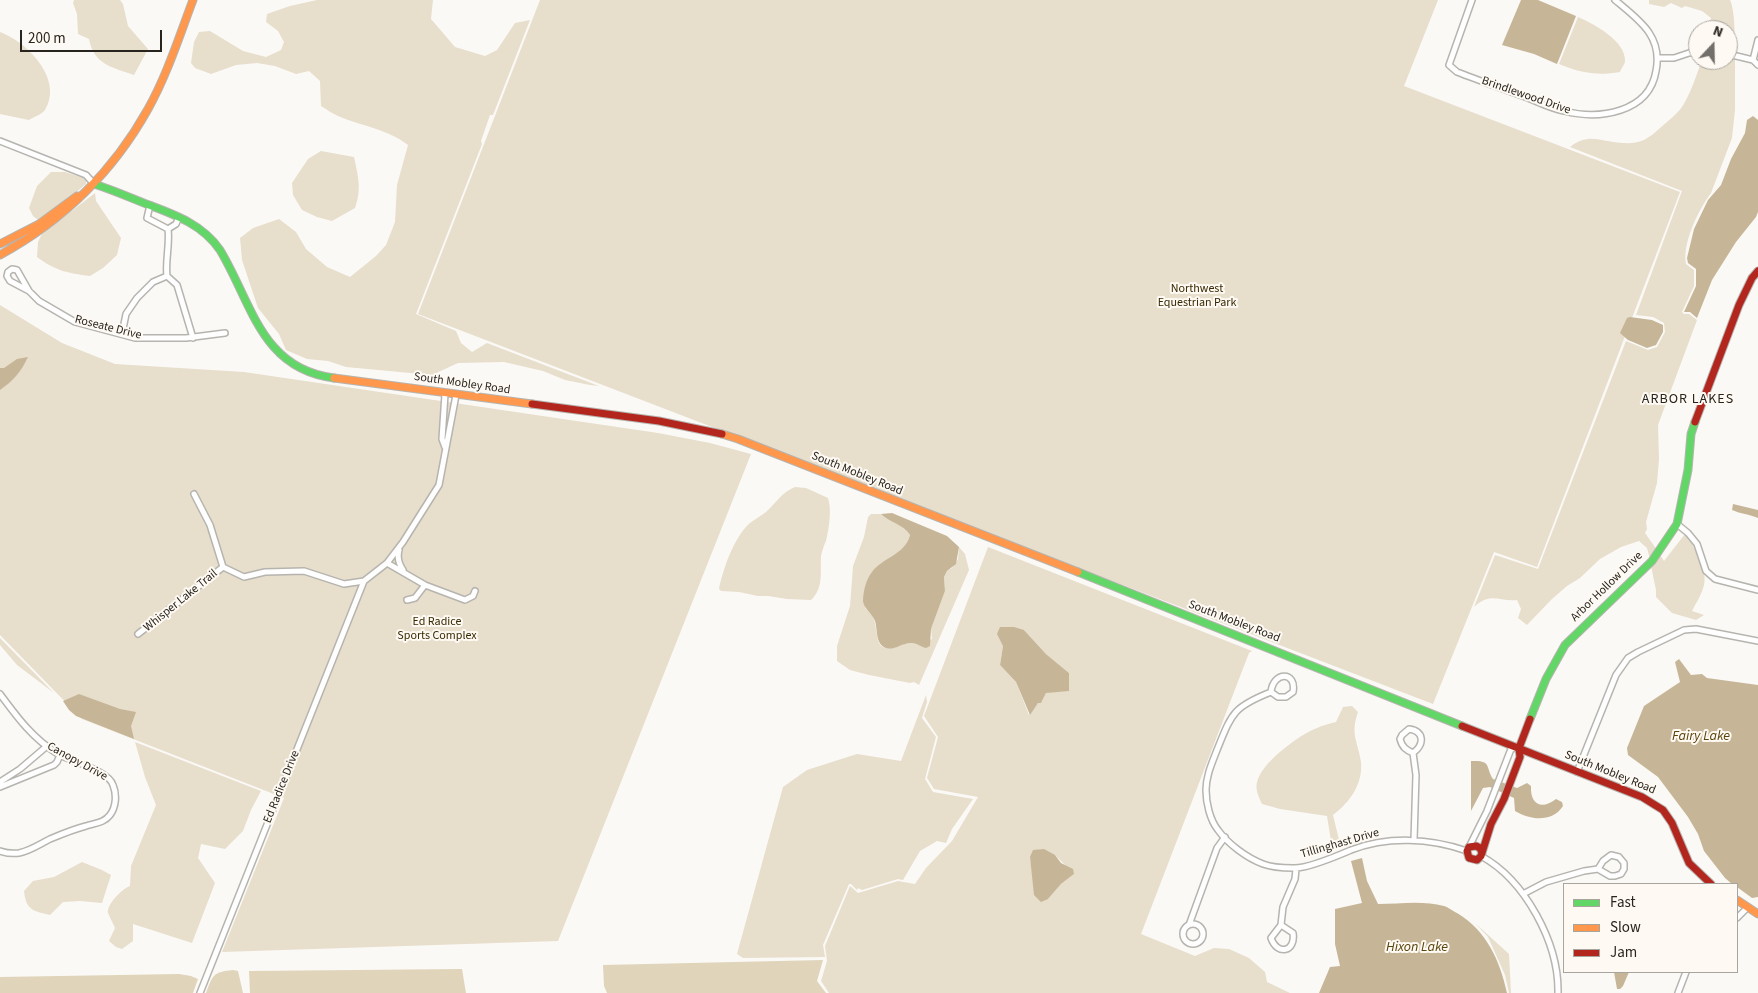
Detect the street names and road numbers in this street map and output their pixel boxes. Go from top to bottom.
street label: Brindlewood Drive [1480,74,1572,118]
street label: Roseate Drive [73,313,143,343]
street label: South Mobley Road [413,370,511,398]
street label: South Mobley Road [809,449,905,499]
street label: Arbor Hollow Drive [1568,549,1646,625]
street label: Whisper Lake Trail [141,567,221,635]
street label: South Mobley Road [1186,598,1282,646]
street label: Canopy Drive [44,740,110,784]
street label: Ed Radice Drive [261,748,303,826]
street label: South Mobley Road [1562,748,1658,798]
street label: Tillinghast Drive [1299,826,1381,862]

